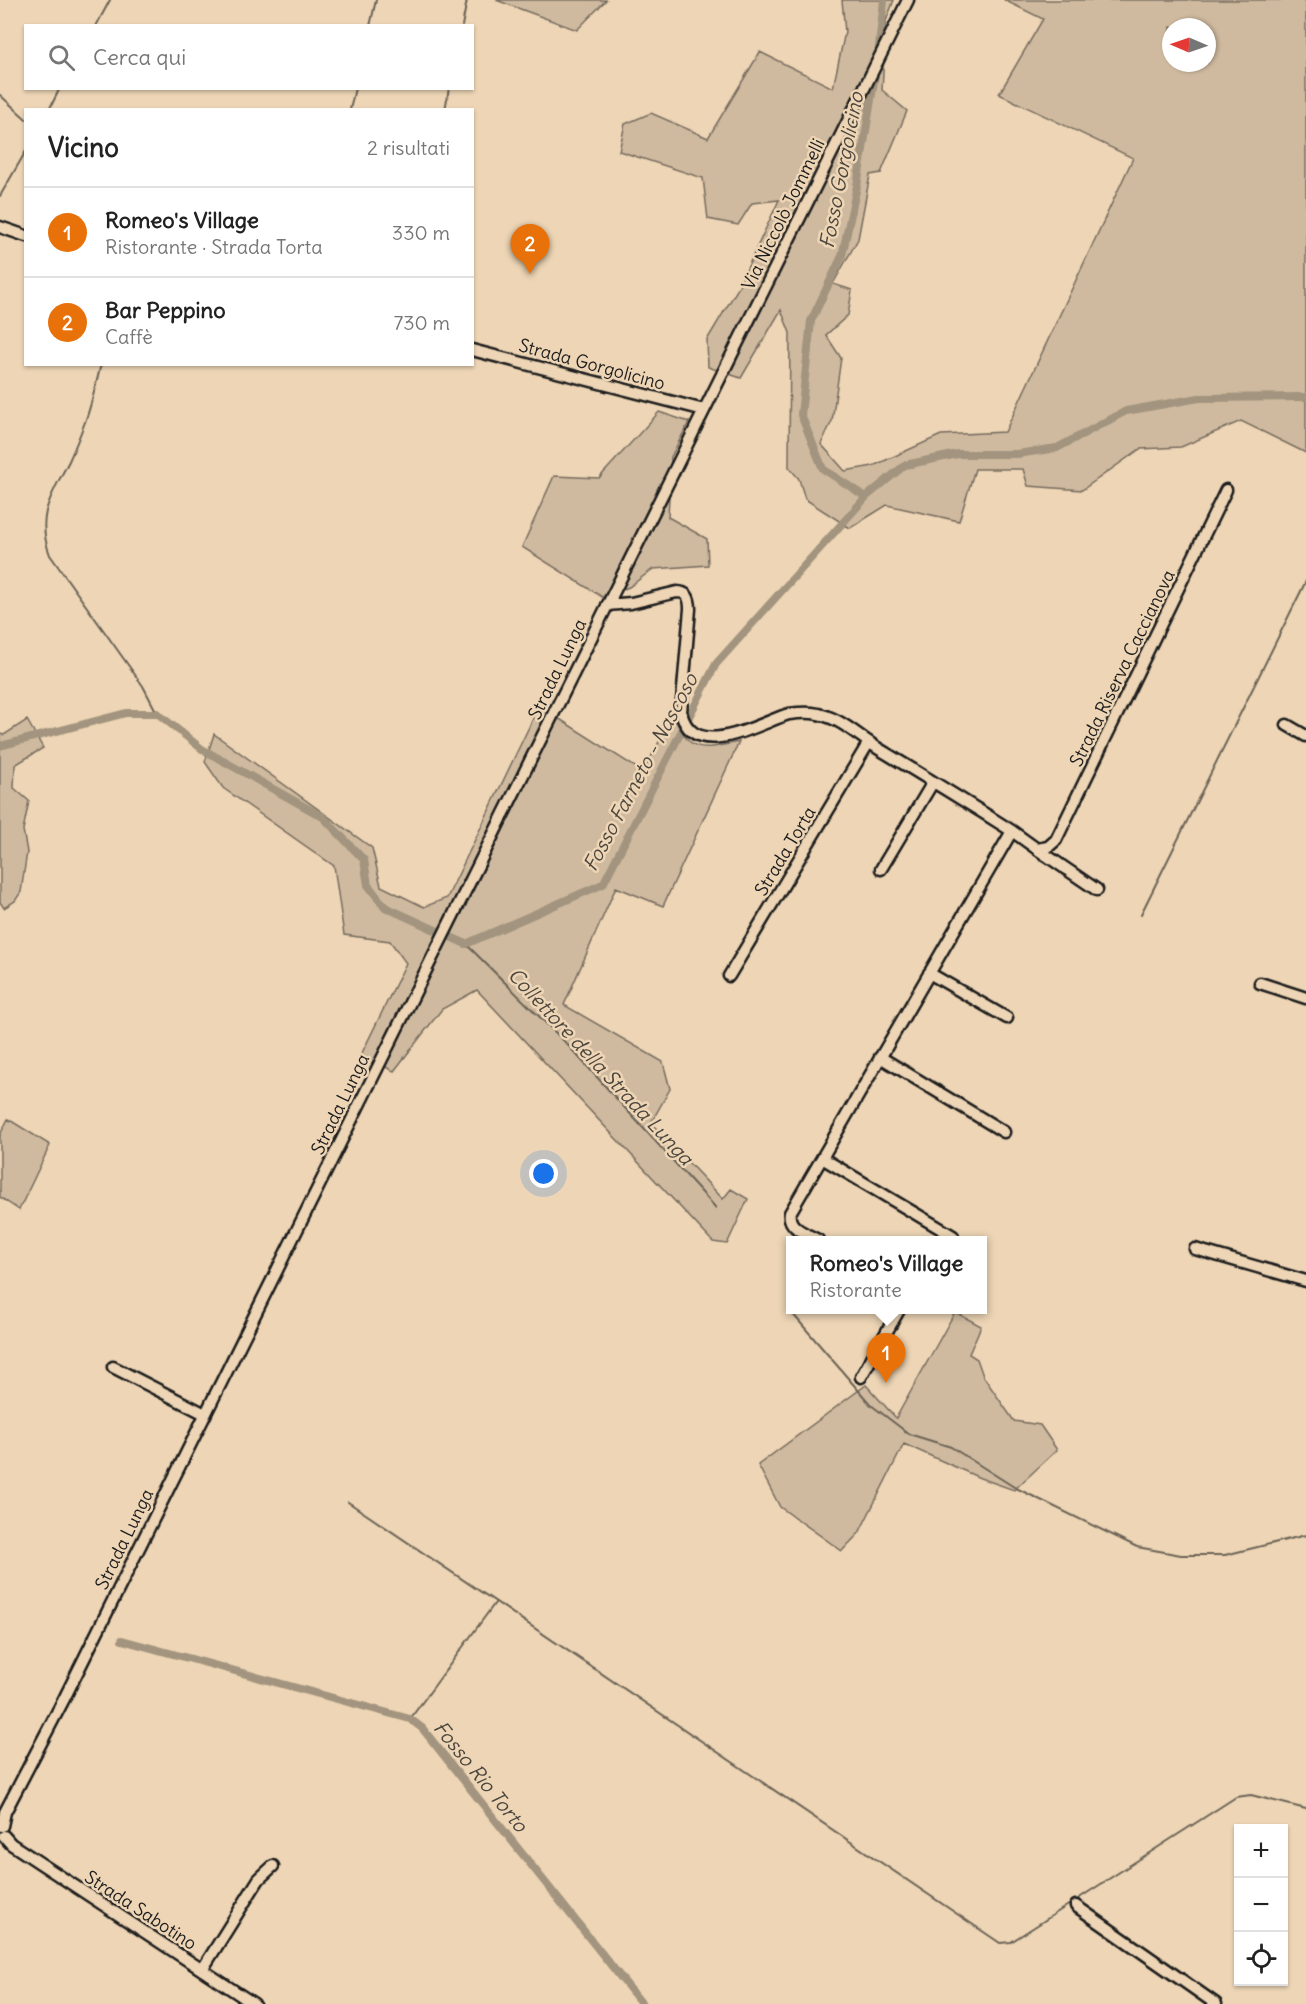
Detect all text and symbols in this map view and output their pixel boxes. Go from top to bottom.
north arrow [1162,18,1216,72]
search box [24,24,474,90]
icon: search [45,41,78,74]
text: Cerca qui [93,43,186,71]
water label: Fosso Gorgolicino [814,88,869,250]
text: Vicino [48,131,119,164]
text: 2 risultati [367,135,450,160]
street label: Via Niccolò Jommelli [736,135,830,293]
text: Romeo's Village [105,206,259,234]
text: 1 [64,220,71,245]
text: 330 m [392,220,450,245]
pin: 2 [510,224,550,274]
text: Ristorante · Strada Torta [105,234,323,259]
text: Bar Peppino [105,296,226,324]
text: 2 [62,310,73,335]
text: 730 m [393,310,450,335]
text: Caffè [105,324,153,349]
street label: Strada Gorgolicino [516,333,668,395]
street label: Strada Riserva Caccianova [1064,566,1180,770]
street label: Strada Lunga [523,615,591,723]
water label: Fosso Farneto - Nascoso [577,667,704,875]
street label: Strada Torta [749,802,821,900]
water label: Collettore della Strada Lunga [503,962,700,1171]
street label: Strada Lunga [306,1050,374,1158]
your location [529,1159,558,1188]
popup [786,1236,987,1314]
text: Romeo's Village [810,1249,963,1277]
text: Ristorante [810,1277,902,1302]
pin: 1 [866,1334,906,1383]
street label: Strada Lunga [90,1485,158,1593]
water label: Fosso Rio Torto [429,1715,534,1838]
map controls [1234,1824,1288,1986]
button: + [1234,1824,1288,1878]
street label: Strada Sabotino [81,1865,201,1955]
button: − [1234,1878,1288,1932]
button: locate [1234,1932,1288,1986]

